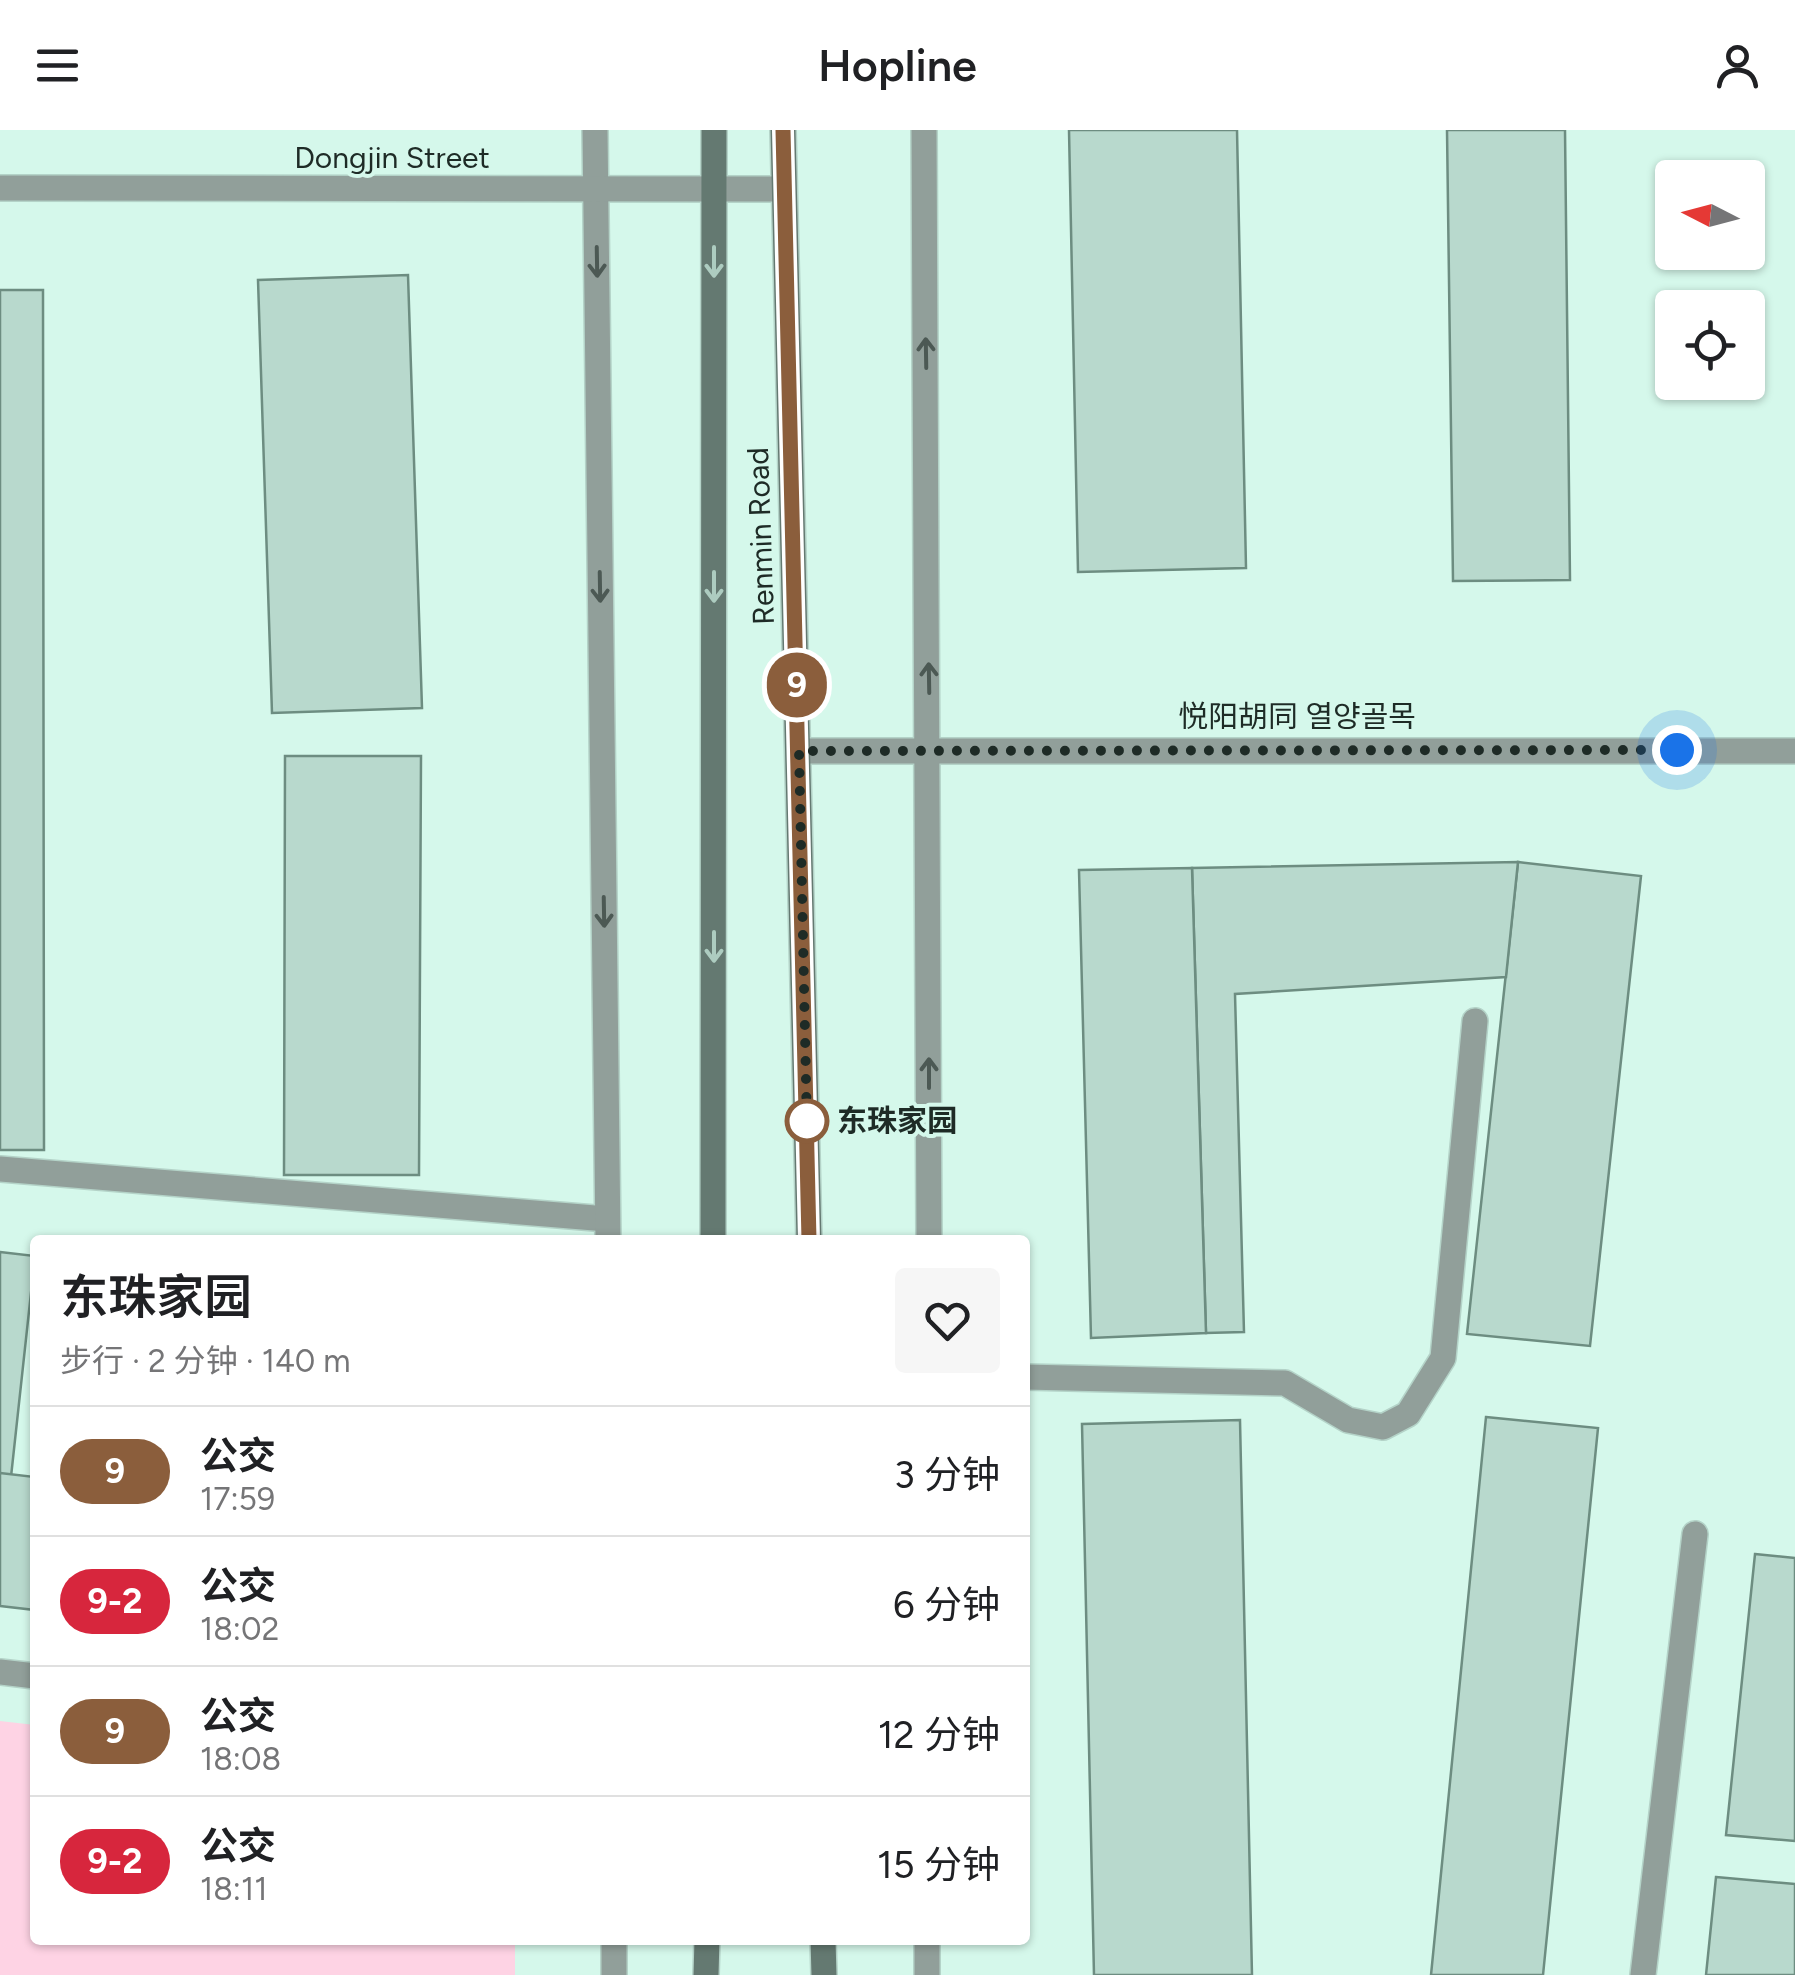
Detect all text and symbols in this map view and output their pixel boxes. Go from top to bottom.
icon: menu [30,38,85,93]
text: Hopline [818,38,977,92]
icon: person [1710,38,1765,93]
street label: Dongjin Street [294,139,490,176]
north arrow [1655,160,1765,270]
map controls [1655,160,1765,400]
one-way arrow [588,246,606,278]
one-way arrow [704,246,724,278]
button: locate [1655,290,1765,400]
one-way arrow [916,337,936,370]
street label: Renmin Road [739,447,782,625]
one-way arrow [704,570,724,603]
one-way arrow [591,571,610,603]
line badge: 9 [764,652,830,718]
one-way arrow [920,662,938,694]
text: 9 [787,664,807,706]
street label: 悦阳胡同 열양골목 [1178,698,1416,735]
your location [1652,725,1702,775]
one-way arrow [594,896,614,928]
one-way arrow [704,930,724,963]
one-way arrow [920,1057,938,1090]
marker: 东珠家园 [786,1100,828,1142]
place label: 东珠家园 [837,1102,957,1139]
text: 东珠家园 [60,1268,252,1326]
button: heart [895,1268,1000,1373]
text: 步行 · 2 分钟 · 140 m [60,1342,350,1380]
text: 公交 [200,1433,276,1479]
text: 9 [105,1450,125,1492]
text: 3 分钟 [894,1452,1000,1498]
text: 17:59 [200,1480,275,1518]
text: 公交 [200,1563,276,1609]
text: 9-2 [88,1580,142,1622]
text: 6 分钟 [893,1582,1000,1628]
text: 18:02 [200,1610,279,1648]
text: 公交 [200,1693,276,1739]
text: 9 [105,1710,125,1752]
text: 12 分钟 [878,1712,1000,1758]
text: 18:08 [200,1740,281,1778]
text: 公交 [200,1823,276,1869]
text: 9-2 [88,1840,142,1882]
text: 15 分钟 [877,1842,1000,1888]
text: 18:11 [200,1870,267,1908]

